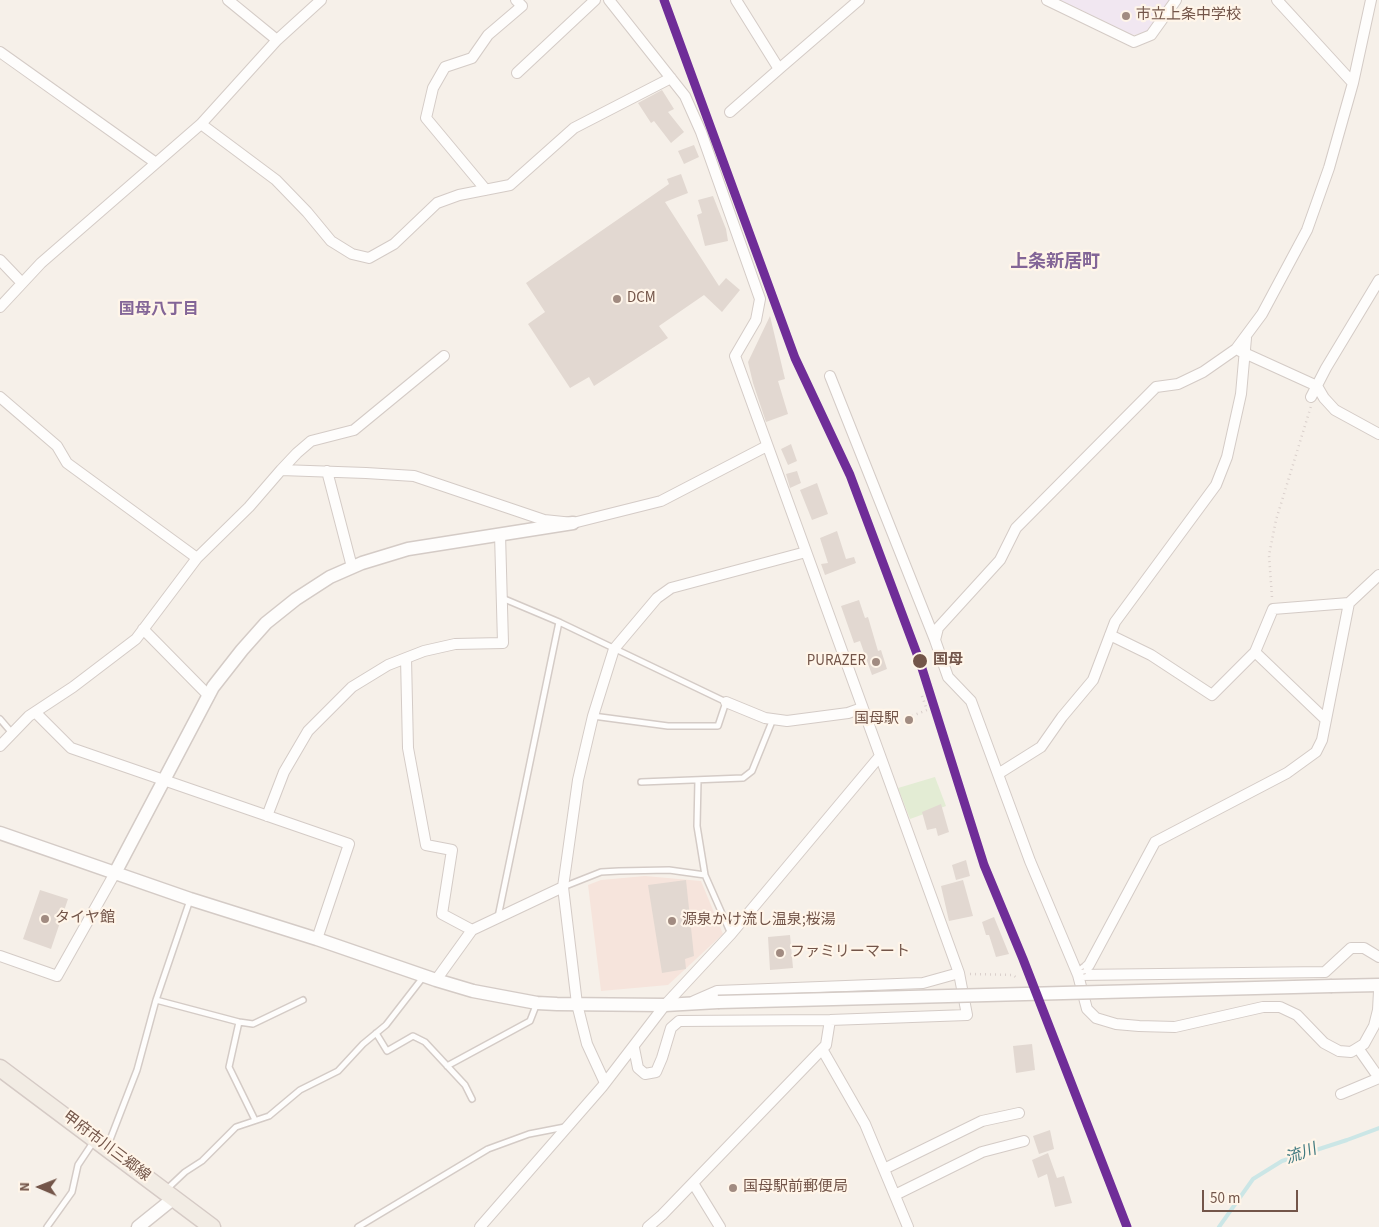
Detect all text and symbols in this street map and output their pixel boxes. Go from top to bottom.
place label: 市立上条中学校 [1136,7,1241,25]
marker: 市立上条中学校 [1120,10,1132,22]
district label: 上条新居町 [1010,252,1100,274]
place label: DCM [627,290,656,308]
marker: DCM [611,293,623,305]
district label: 国母八丁目 [119,300,199,320]
marker: 国母 [911,652,929,670]
place label: 国母 [933,652,963,670]
place label: PURAZER [807,653,866,671]
marker: PURAZER [870,656,882,668]
place label: 国母駅 [854,711,899,729]
marker: 国母駅 [903,714,915,726]
place label: タイヤ館 [55,910,115,928]
place label: 源泉かけ流し温泉;桜湯 [682,912,836,930]
marker: タイヤ館 [39,913,51,925]
marker: 源泉かけ流し温泉;桜湯 [666,915,678,927]
place label: ファミリーマート [790,944,910,962]
marker: ファミリーマート [774,947,786,959]
street label: 甲府市川三郷線 [59,1108,153,1186]
water label: 流川 [1283,1141,1319,1169]
north arrow [15,1162,65,1212]
place label: 国母駅前郵便局 [743,1179,848,1197]
scale bar [1204,1180,1300,1212]
text: N [15,1182,35,1192]
marker: 国母駅前郵便局 [727,1182,739,1194]
text: 50 m [1210,1188,1240,1209]

